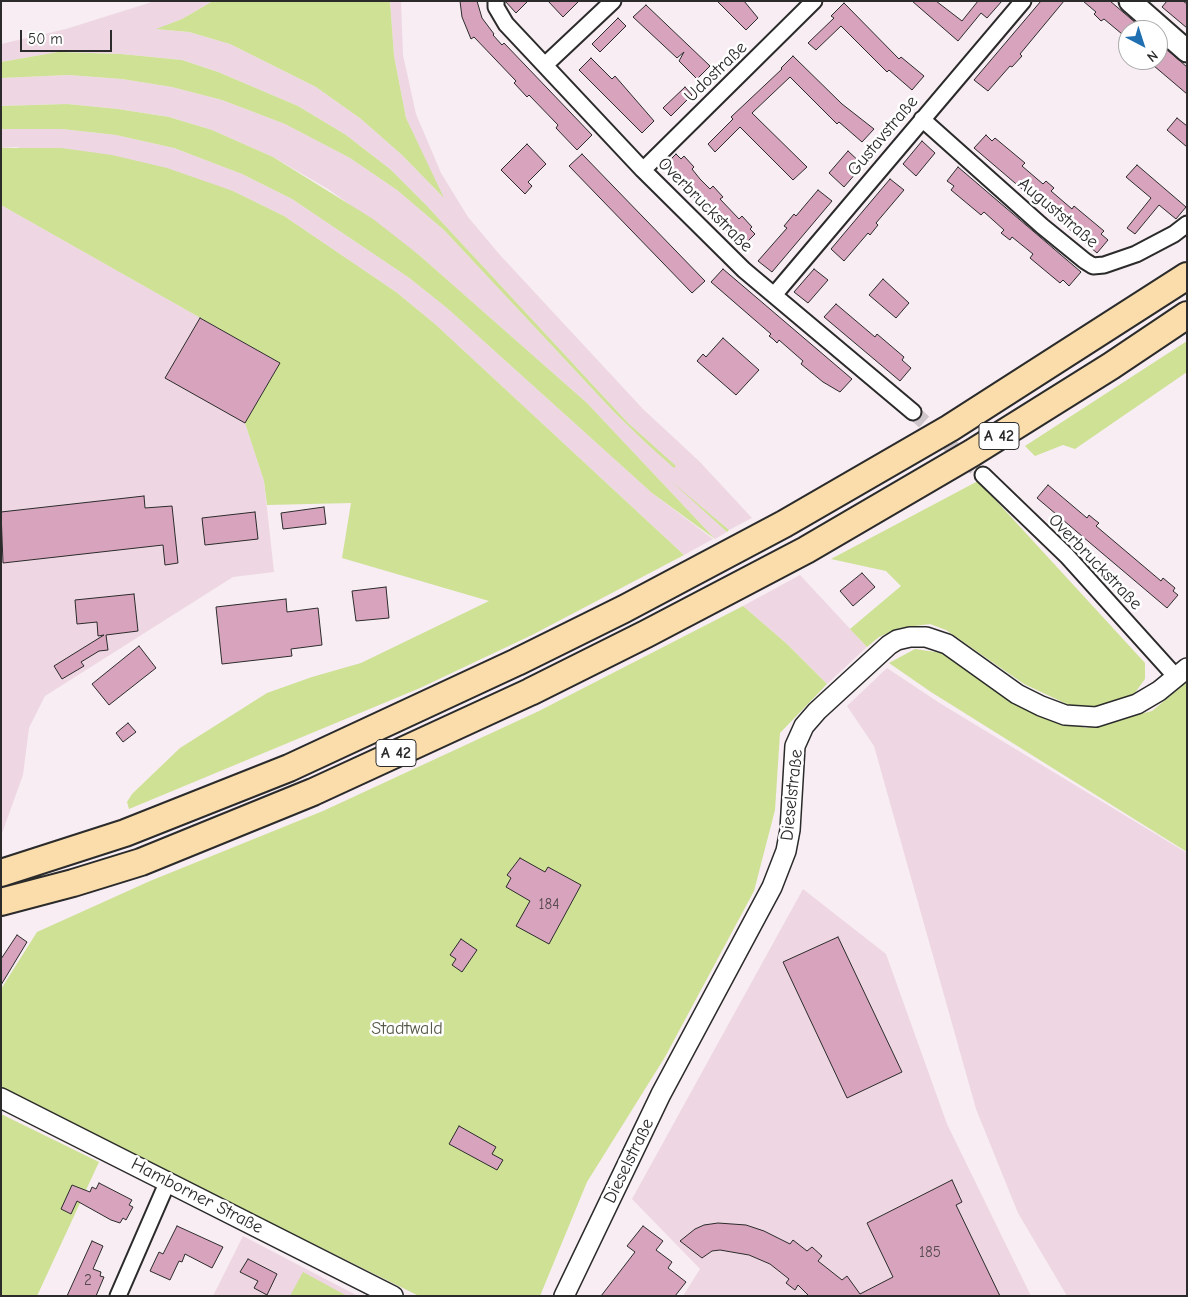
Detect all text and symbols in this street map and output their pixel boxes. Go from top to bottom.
scale bar [22,20,115,52]
north arrow [1118,20,1168,70]
text: 50 m [28,30,63,48]
street label: Udostraße [680,37,752,107]
text: N [1143,47,1161,66]
street label: Gustavstraße [843,91,923,181]
street label: Overbruckstraße [653,153,757,257]
street label: Auguststraße [1013,173,1103,253]
road number: A 42 [979,422,1019,450]
street label: Overbruckstraße [1044,509,1146,615]
road number: A 42 [376,740,416,766]
street label: Dieselstraße [776,748,808,842]
house number: 184 [539,896,559,914]
park label: Stadtwald [371,1018,443,1040]
street label: Dieselstraße [599,1115,659,1207]
street label: Hamborner Straße [127,1153,267,1239]
house number: 185 [919,1244,941,1262]
house number: 2 [84,1272,92,1290]

